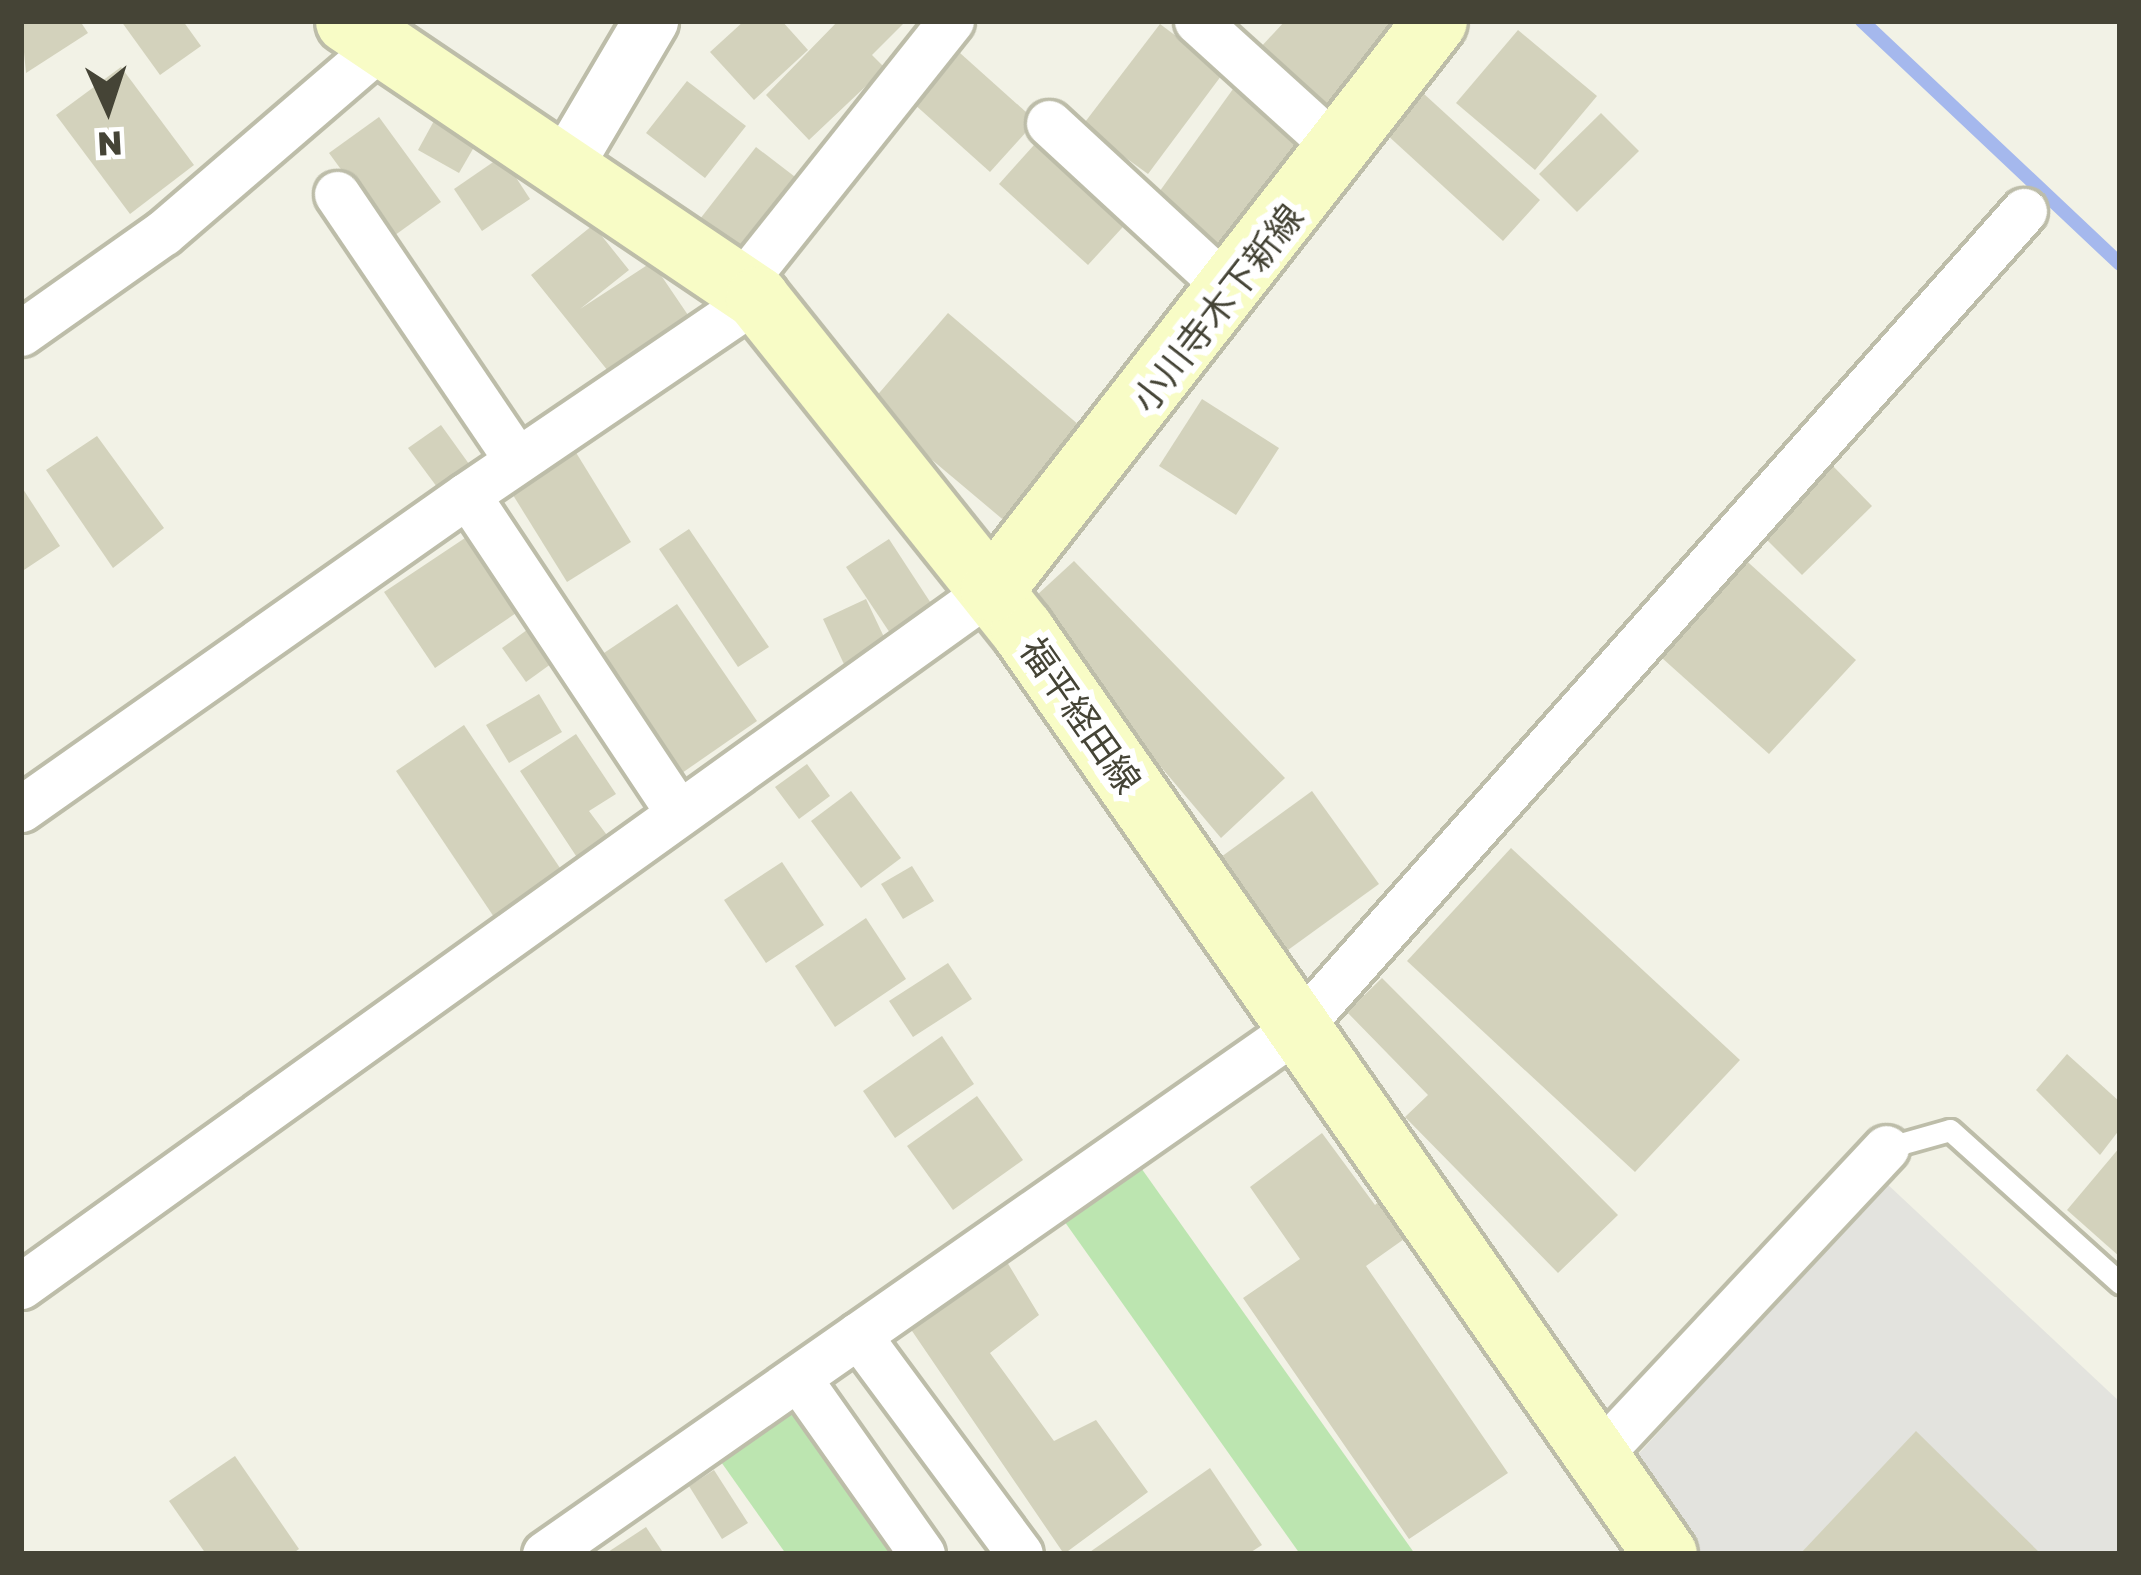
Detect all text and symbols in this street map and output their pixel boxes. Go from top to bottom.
north arrow [48,48,168,168]
text: N [96,124,123,165]
street label: 小川寺木下新線 [1122,195,1312,421]
street label: 福平経田線 [1012,629,1150,801]

